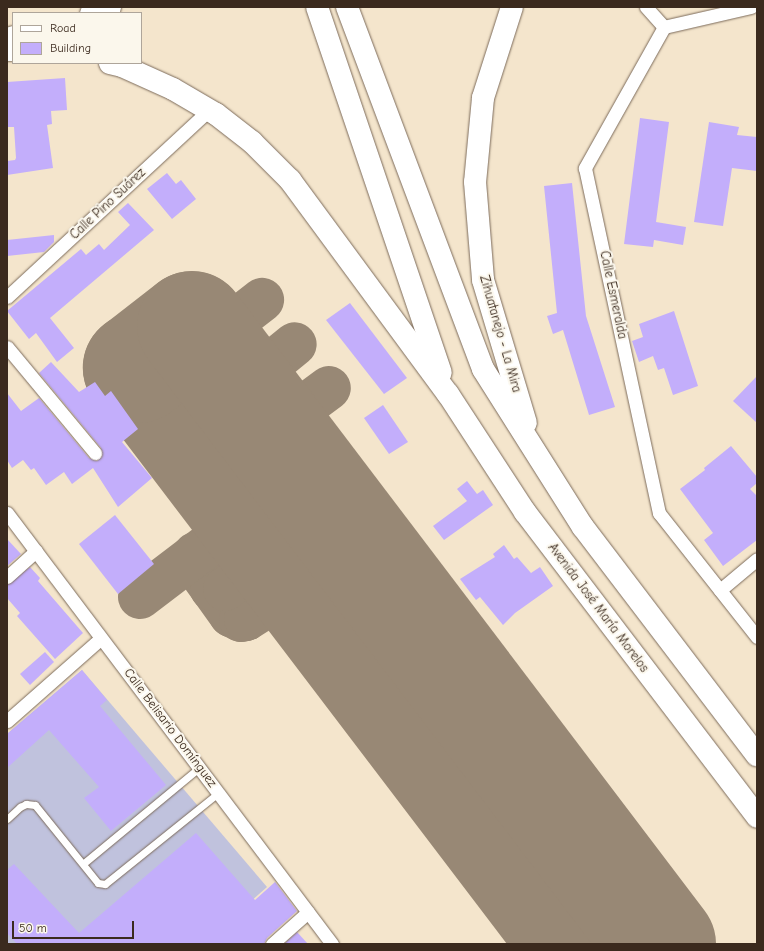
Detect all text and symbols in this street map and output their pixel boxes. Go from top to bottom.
legend [12,12,142,64]
text: Road [50,21,76,35]
text: Building [50,41,91,55]
street label: Calle Pino Suárez [67,165,149,243]
street label: Calle Esmeralda [596,249,630,341]
street label: Zihuatanejo - La Mira [476,274,524,394]
street label: Avenida José María Morelos [544,540,652,676]
street label: Calle Belisario Domínguez [120,666,220,790]
scale bar [14,913,136,939]
text: 50 m [19,921,47,935]

